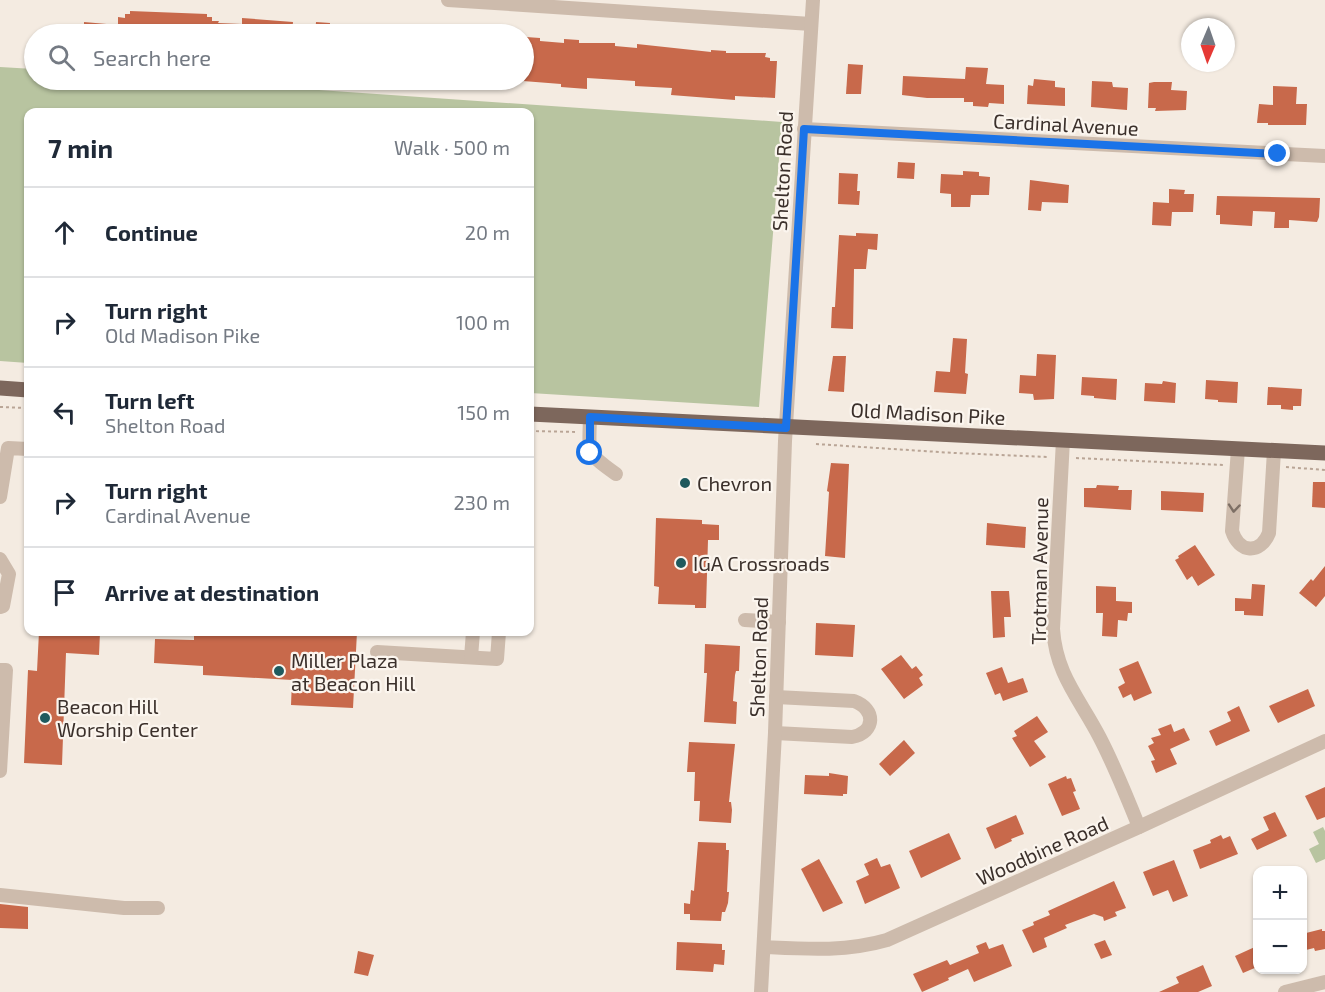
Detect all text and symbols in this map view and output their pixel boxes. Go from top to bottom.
north arrow [1181,18,1235,72]
search box [24,24,534,90]
icon: search [45,41,78,74]
text: Search here [93,44,211,70]
street label: Cardinal Avenue [993,108,1139,140]
street label: Shelton Road [767,110,797,232]
text: 7 min [48,132,113,163]
text: Walk · 500 m [394,135,510,159]
route end [1264,140,1290,166]
icon: ahead [48,216,81,249]
text: Continue [105,219,198,245]
text: 20 m [465,220,510,244]
text: Turn right [105,297,207,323]
icon: right [48,306,81,339]
text: 100 m [456,310,510,334]
text: Old Madison Pike [105,323,260,347]
text: Turn left [105,387,194,413]
icon: left [48,396,81,429]
street label: Old Madison Pike [850,397,1006,429]
text: 150 m [457,400,510,424]
text: Shelton Road [105,413,226,437]
route start [576,439,602,465]
place label: Chevron [697,471,772,495]
marker: Chevron [678,476,692,490]
text: Turn right [105,477,207,503]
icon: right [48,486,81,519]
text: 230 m [454,490,510,514]
street label: Trotman Avenue [1026,497,1052,645]
text: Cardinal Avenue [105,503,251,527]
one-way arrow [1228,503,1241,512]
place label: IGA Crossroads [693,551,830,575]
marker: IGA Crossroads [674,556,688,570]
icon: arrive [48,576,81,609]
text: Arrive at destination [105,579,319,605]
street label: Shelton Road [744,596,772,718]
place label: Miller Plaza at Beacon Hill [291,648,415,695]
marker: Miller Plaza at Beacon Hill [272,664,286,678]
place label: Beacon Hill Worship Center [57,694,198,741]
marker: Beacon Hill Worship Center [38,711,52,725]
street label: Woodbine Road [972,810,1112,890]
map controls [1253,866,1307,974]
button: + [1253,866,1307,920]
button: − [1253,920,1307,974]

